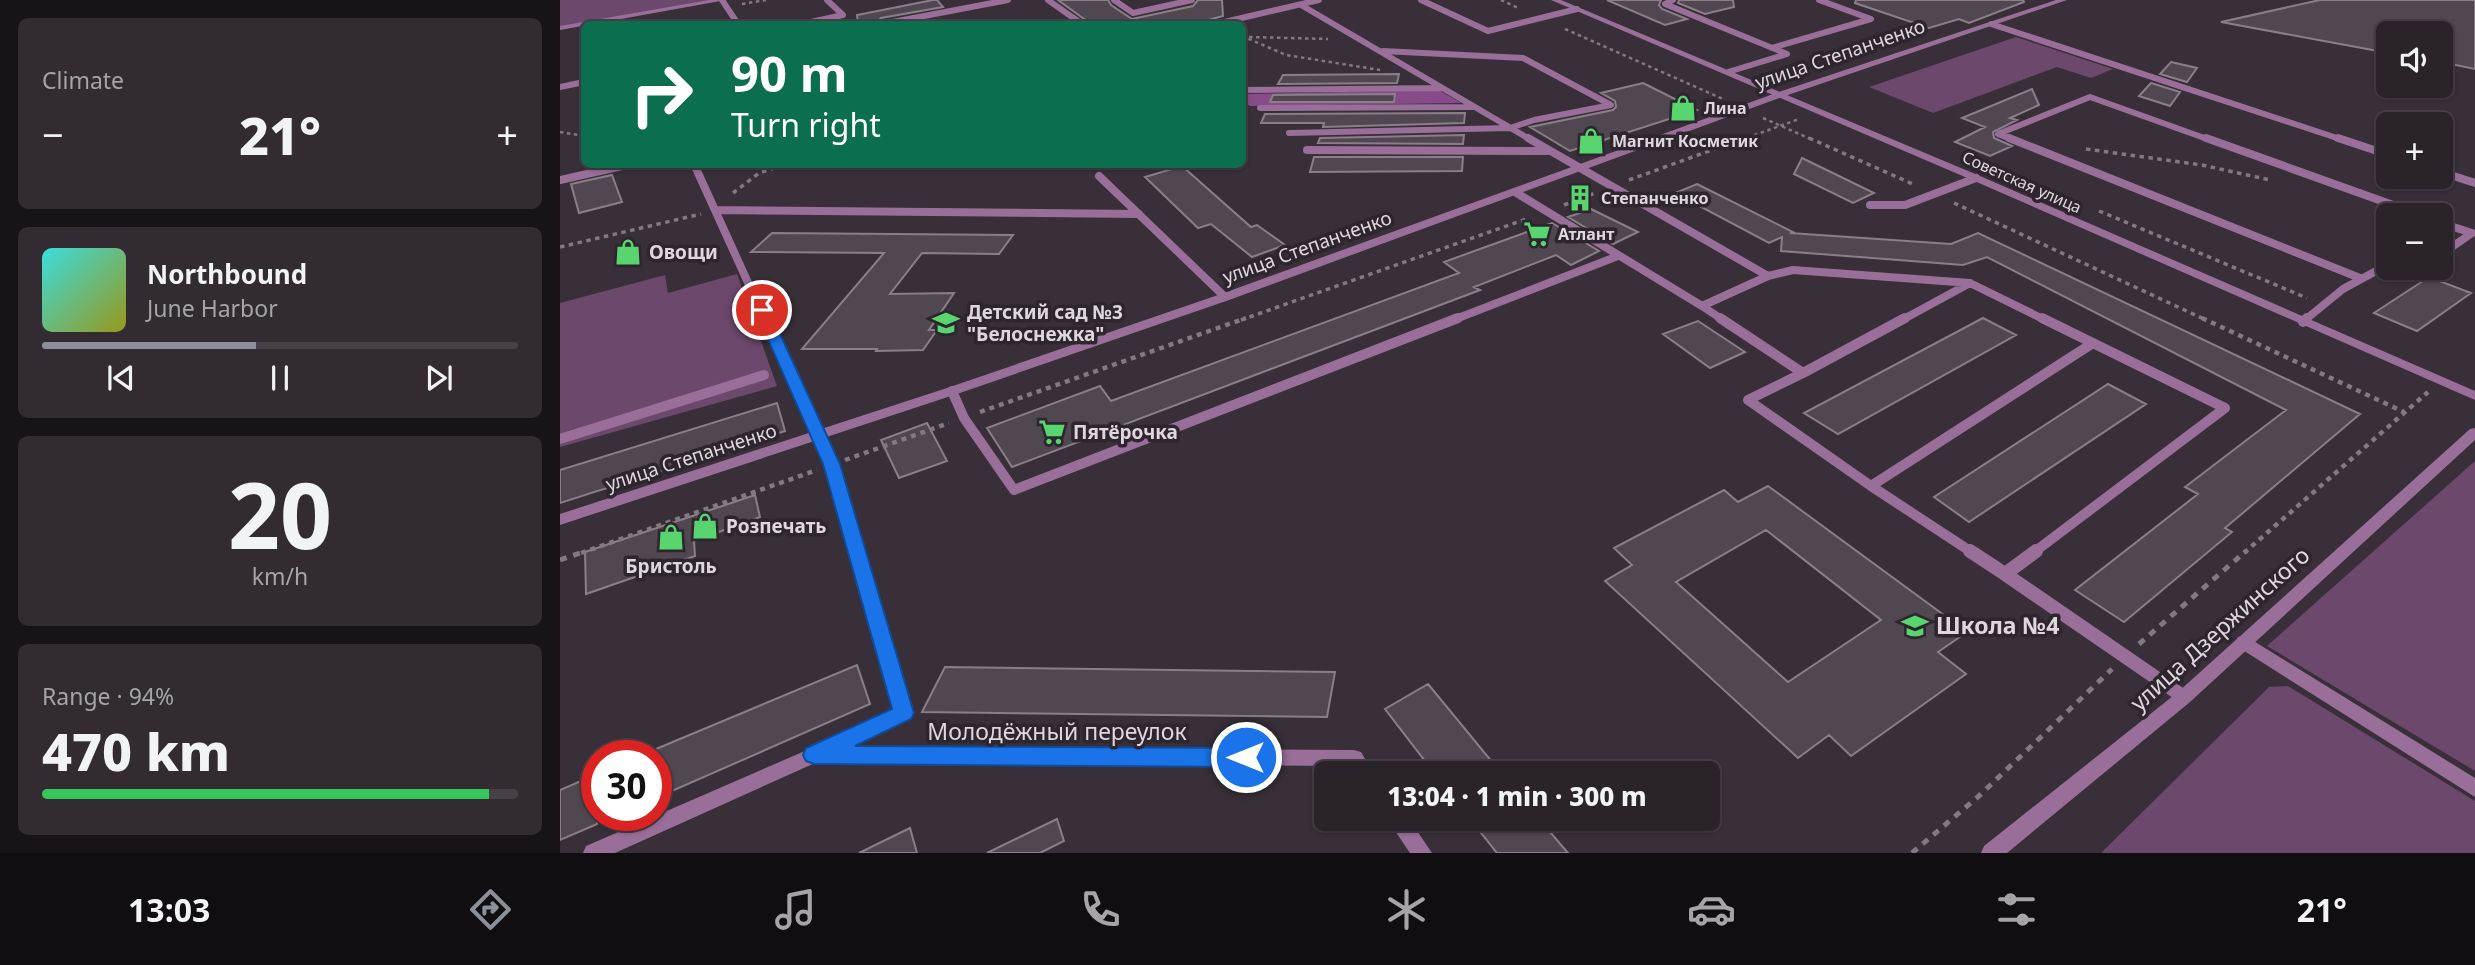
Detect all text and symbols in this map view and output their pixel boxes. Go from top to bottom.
street label: улица Степанченко [1752,13,1928,95]
map controls [2376,21,2453,280]
button: sound [2376,21,2453,98]
text: 90 m [731,40,848,106]
icon: right [616,49,707,140]
text: Climate [42,64,124,96]
shop icon: Лина [1668,93,1698,123]
place label: Лина [1704,97,1747,119]
text: 21° [239,99,321,170]
text: Turn right [731,103,881,146]
text: − [42,108,64,160]
text: + [496,108,518,160]
button: + [2376,112,2453,189]
shop icon: Магнит Косметик [1576,126,1606,156]
place label: Магнит Косметик [1612,130,1758,152]
street label: Советская улица [1959,146,2085,218]
building icon: Степанченко [1565,183,1595,213]
place label: Степанченко [1601,187,1709,209]
button: − [2376,203,2453,280]
street label: улица Степанченко [1219,204,1395,290]
supermarket icon: Атлант [1522,219,1552,249]
place label: Атлант [1558,223,1614,245]
shop icon: Овощи [613,237,643,267]
place label: Овощи [649,239,718,265]
text: Northbound [147,256,307,292]
pin [732,280,792,340]
icon: arrive [743,291,781,329]
text: June Harbor [147,292,278,324]
place label: Детский сад №3 "Белоснежка" [967,299,1123,347]
school or university icon: Детский сад №3 "Белоснежка" [931,308,961,338]
icon: previous [102,359,140,397]
icon: pause [261,359,299,397]
icon: next [420,359,458,397]
street label: улица Степанченко [602,417,780,497]
supermarket icon: Пятёрочка [1037,417,1067,447]
place label: Пятёрочка [1073,419,1178,445]
text: 20 [228,452,332,576]
shop icon: Розпечать [690,511,720,541]
place label: Розпечать [726,513,827,539]
shop icon: Бристоль [656,522,686,552]
street label: улица Дзержинского [2123,539,2316,718]
place label: Бристоль [625,553,717,579]
text: km/h [252,560,308,592]
place label: Школа №4 [1936,609,2059,641]
school or university icon: Школа №4 [1900,611,1930,641]
text: Range · 94% [42,680,174,712]
text: 470 km [42,715,230,786]
street label: Молодёжный переулок [927,715,1188,747]
position arrow [1209,720,1283,794]
speed limit sign: 30 [581,740,672,831]
text: 13:04 · 1 min · 300 m [1387,778,1647,814]
icon: directions [466,885,515,934]
icon: music [771,885,820,934]
icon: phone [1076,885,1125,934]
icon: climate [1382,885,1431,934]
icon: car [1687,885,1736,934]
icon: filters [1992,885,2041,934]
text: 13:03 [128,888,210,931]
text: 21° [2297,888,2347,931]

